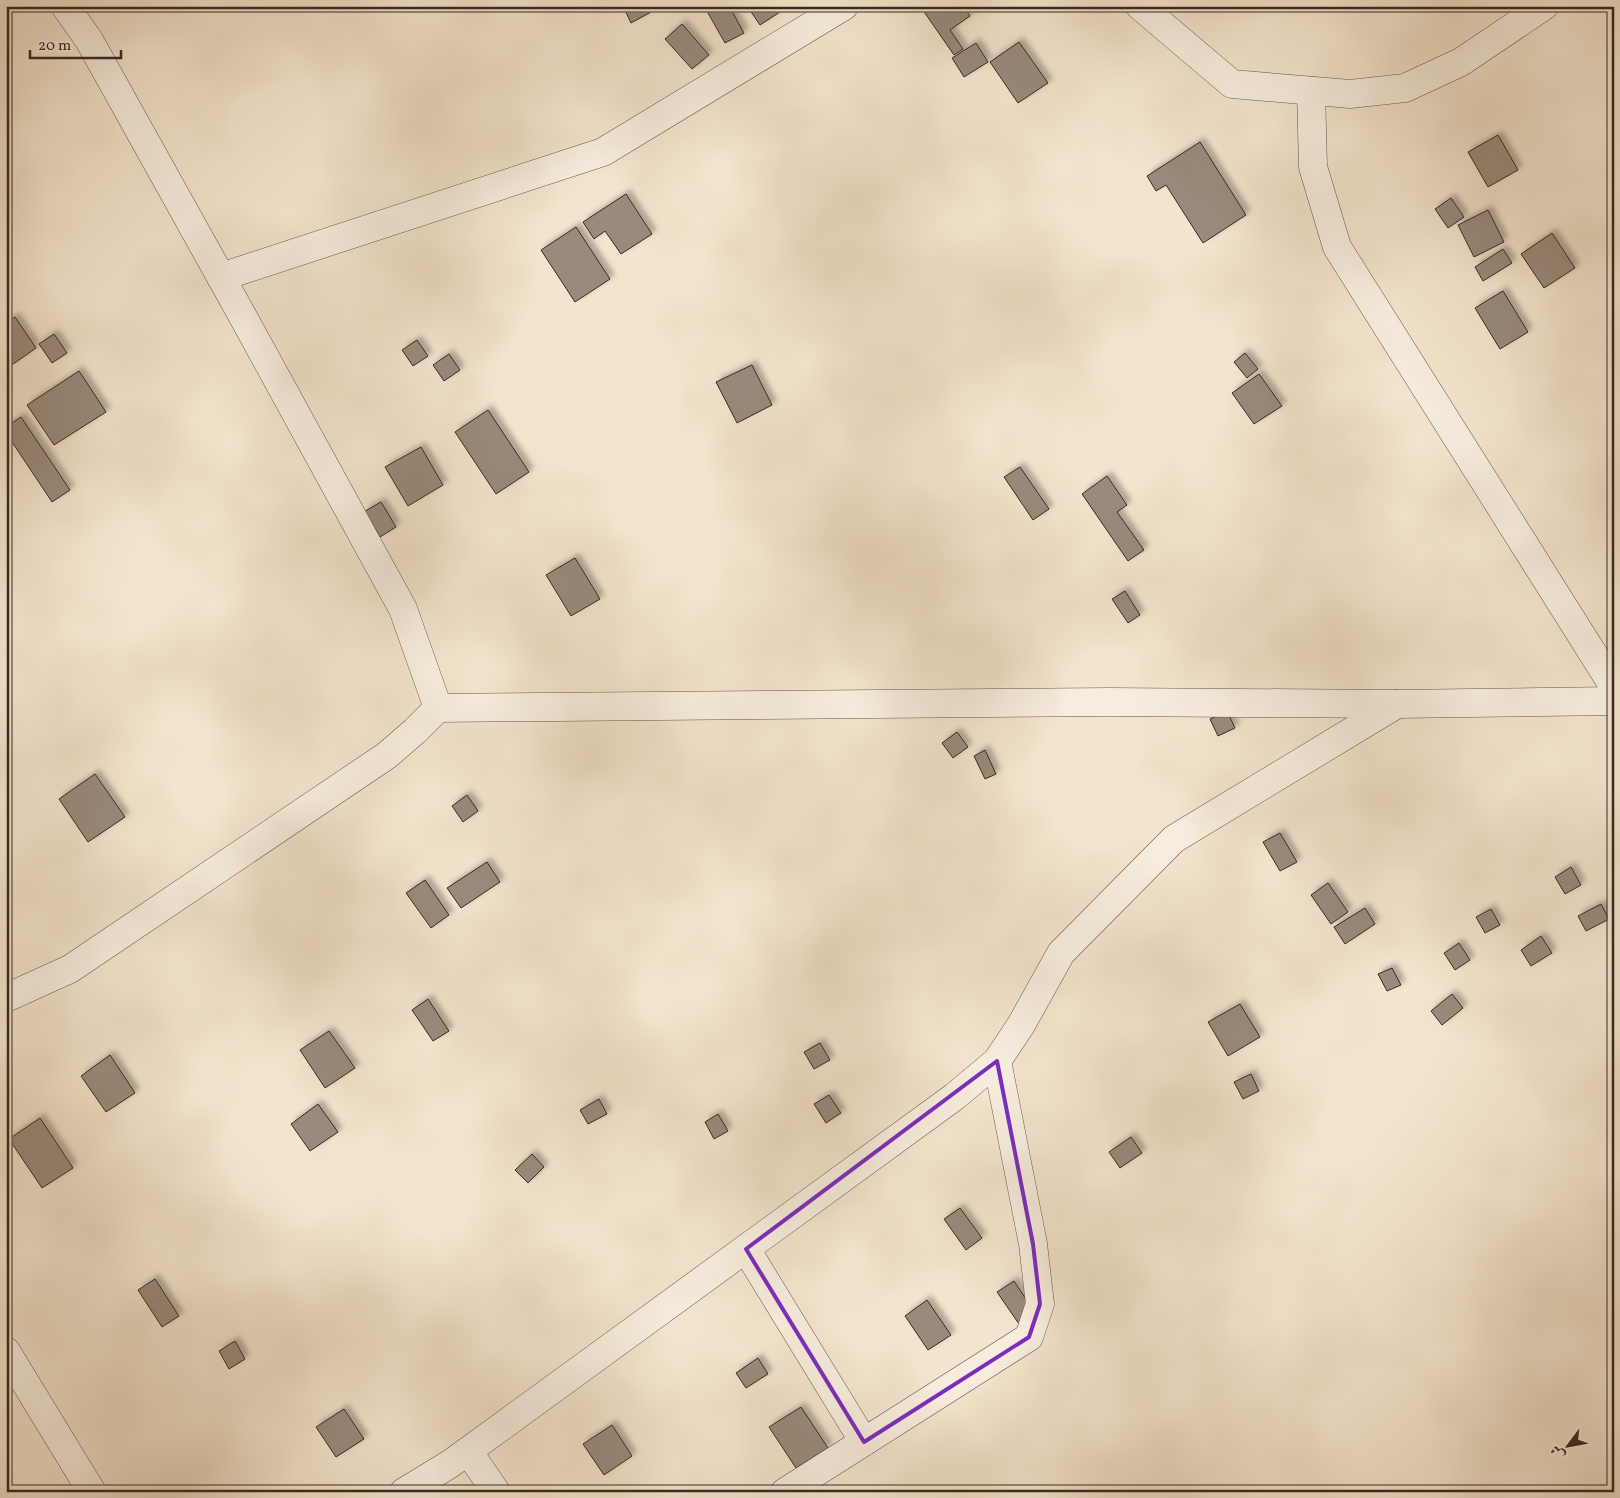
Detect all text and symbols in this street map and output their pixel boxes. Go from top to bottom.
scale bar [30,28,121,60]
text: 20 m [38,36,71,57]
north arrow [1542,1420,1592,1470]
text: ش [1546,1441,1570,1463]

